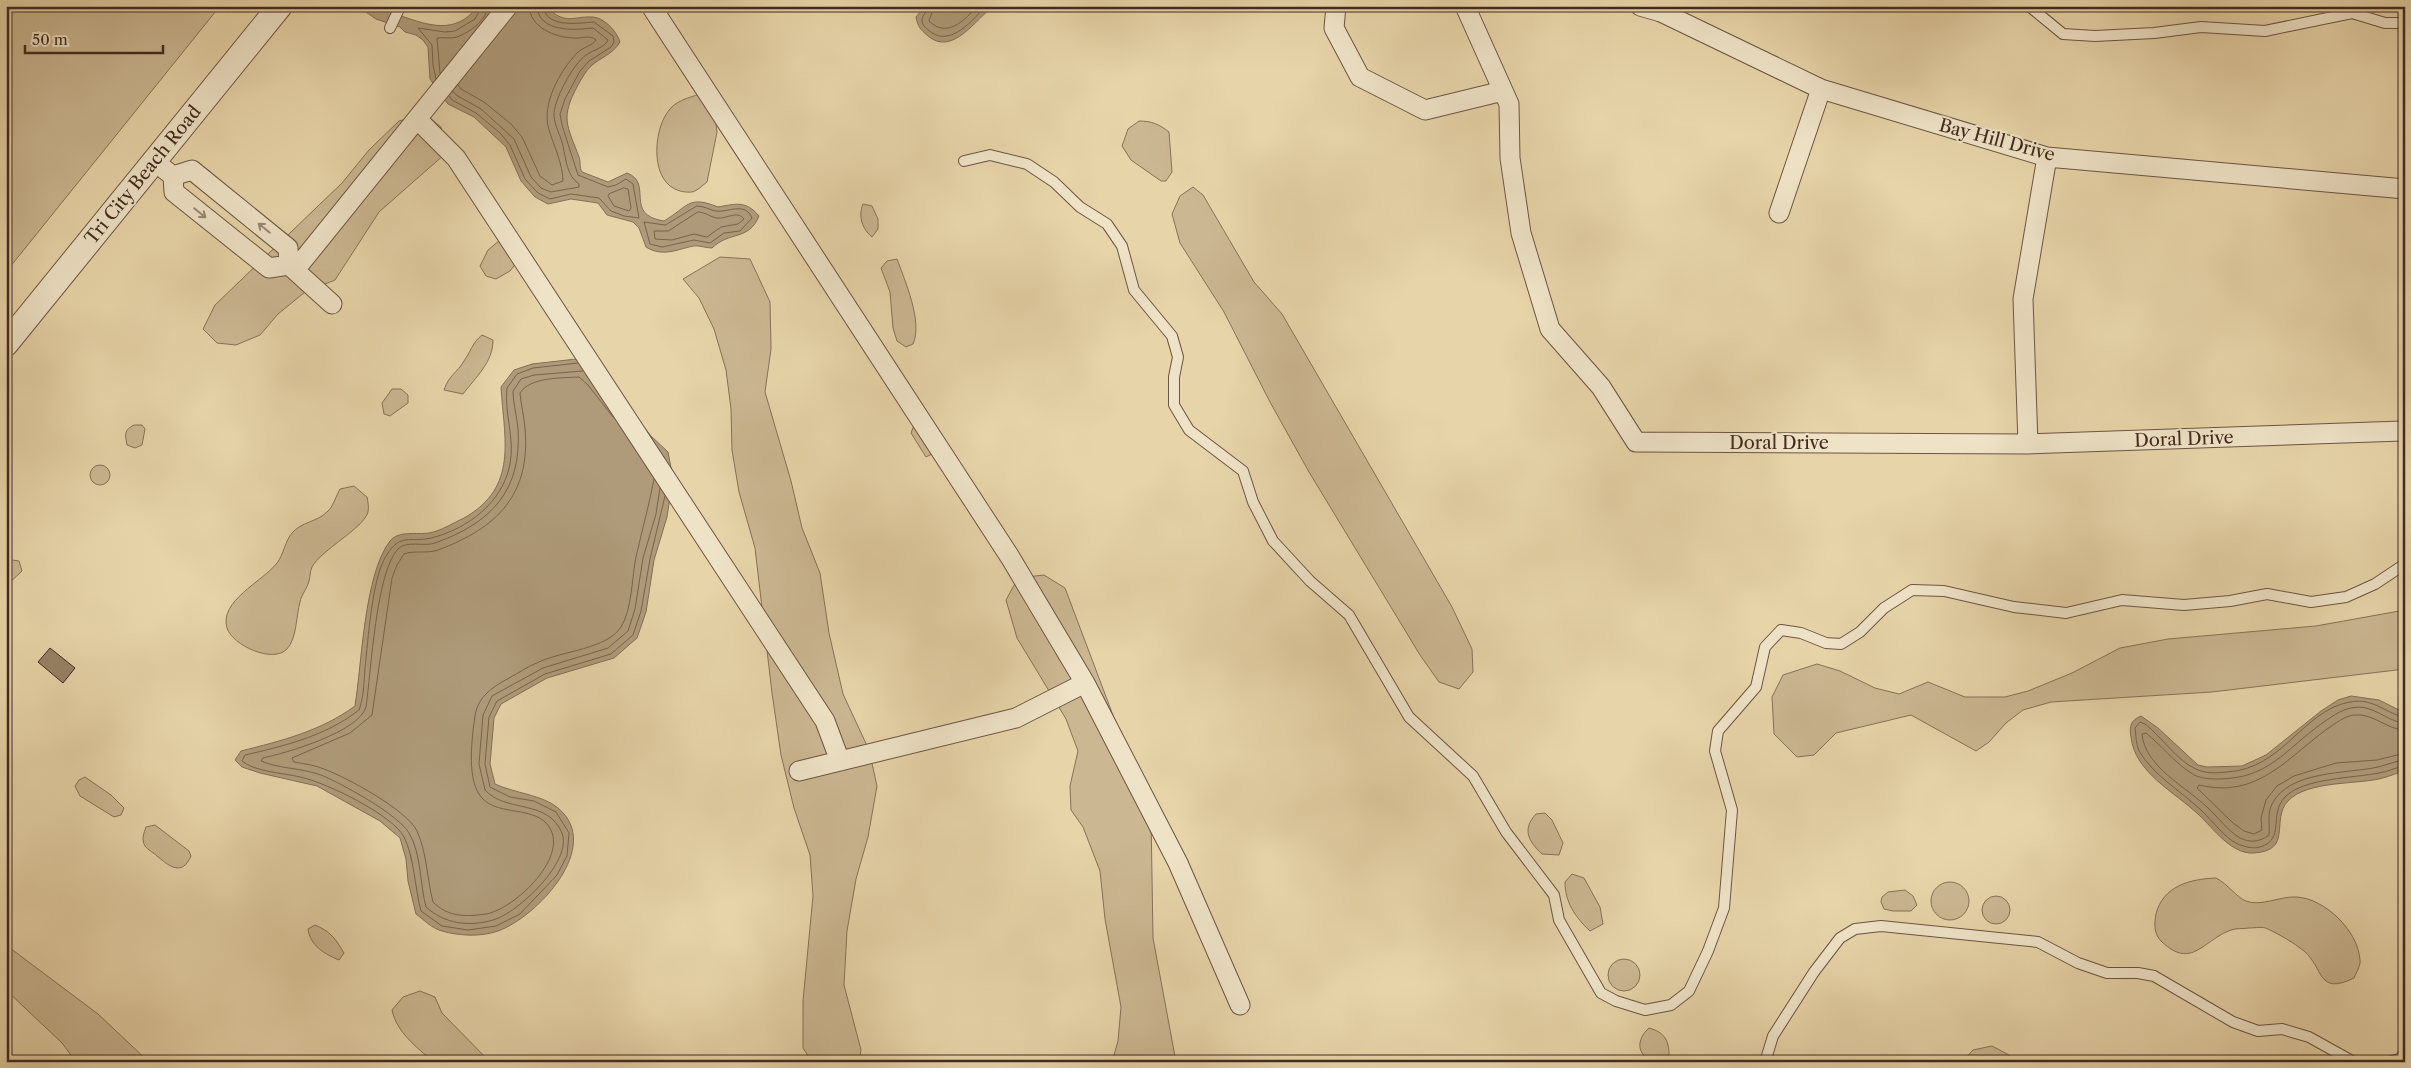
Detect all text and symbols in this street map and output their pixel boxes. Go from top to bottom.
scale bar [25,22,162,54]
text: 50 m [32,30,68,49]
street label: Tri City Beach Road [80,101,206,249]
street label: Bay Hill Drive [1937,114,2057,166]
one-way arrow [193,207,206,218]
one-way arrow [257,223,271,233]
street label: Doral Drive [2134,426,2234,452]
street label: Doral Drive [1729,432,1829,454]

